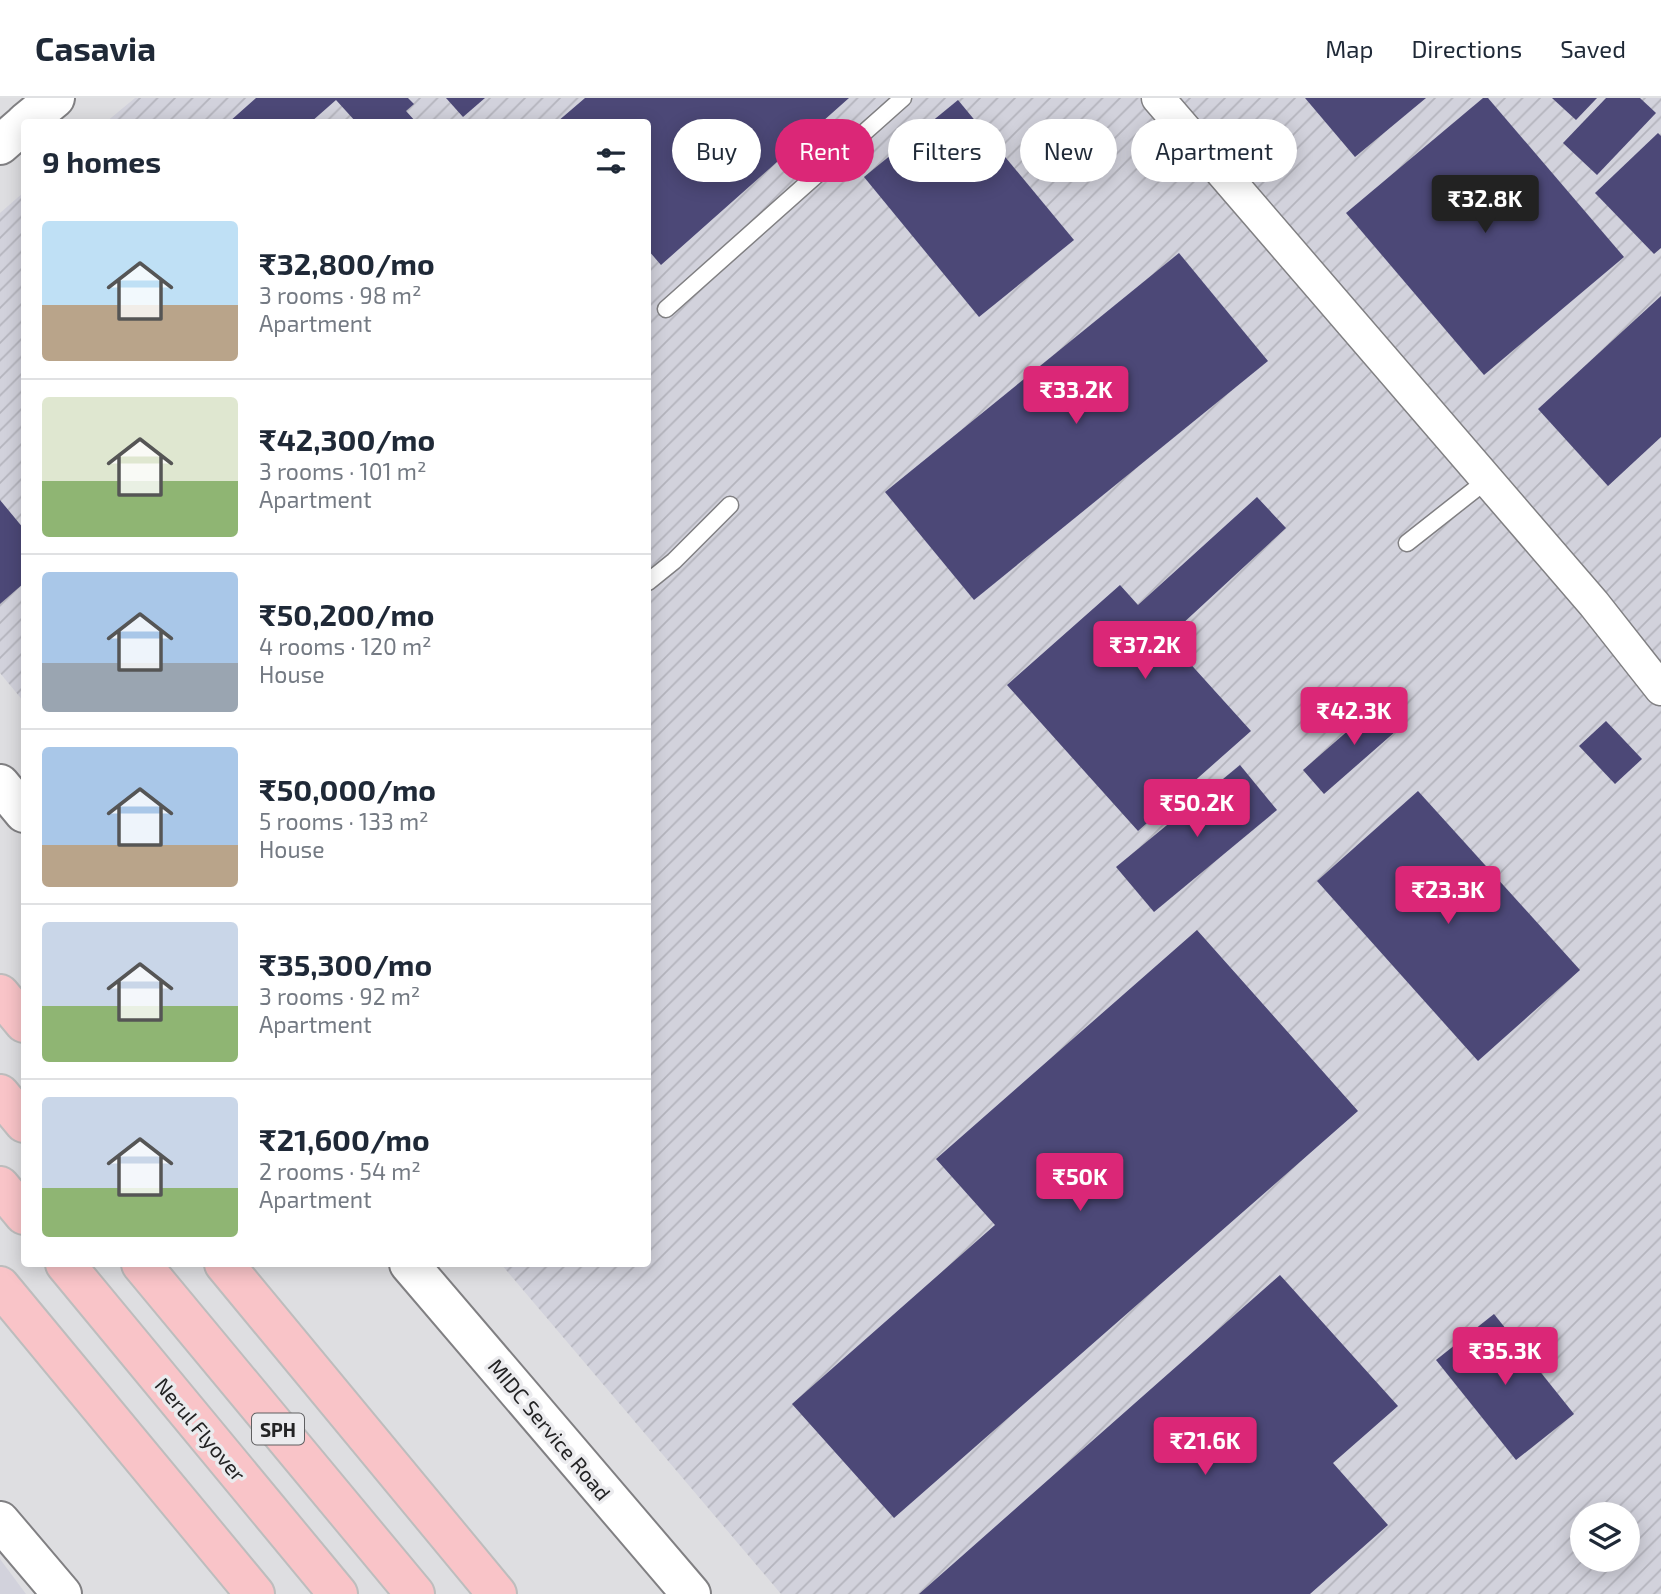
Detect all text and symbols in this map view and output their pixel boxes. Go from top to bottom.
text: Casavia [35,28,156,68]
text: Map [1325,34,1373,63]
text: Directions [1411,34,1522,63]
text: Saved [1560,34,1626,63]
chip: Buy [672,119,761,182]
chip: Rent [775,119,874,182]
chip: Filters [888,119,1006,182]
chip: New [1020,119,1117,182]
chip: Apartment [1131,119,1297,182]
icon: filters [592,142,630,180]
text: 9 homes [42,143,161,179]
pin: ₹32.8K [1428,176,1542,235]
text: ₹32.8K [1448,184,1522,212]
text: ₹32,800/mo [259,245,435,281]
icon: home [98,249,182,333]
text: 3 rooms · 98 m² [259,281,421,309]
text: Apartment [259,309,372,337]
pin: ₹33.2K [1019,366,1133,426]
text: ₹33.2K [1039,375,1113,403]
text: ₹42,300/mo [259,421,435,457]
icon: home [98,425,182,509]
text: 3 rooms · 101 m² [259,457,426,485]
text: Apartment [259,485,372,513]
text: ₹50,200/mo [259,596,435,632]
icon: home [98,600,182,684]
pin: ₹37.2K [1088,622,1202,681]
text: ₹37.2K [1109,630,1181,658]
text: 4 rooms · 120 m² [259,632,432,660]
text: House [259,660,325,688]
pin: ₹42.3K [1297,688,1411,747]
text: ₹42.3K [1317,696,1391,724]
text: ₹50,000/mo [259,771,436,807]
icon: home [98,775,182,859]
pin: ₹50.2K [1140,780,1254,839]
text: ₹50.2K [1160,788,1234,816]
text: 5 rooms · 133 m² [259,807,429,835]
text: House [259,835,325,863]
pin: ₹23.3K [1391,866,1505,926]
text: ₹23.3K [1411,875,1485,903]
text: ₹35,300/mo [259,946,432,982]
icon: home [98,950,182,1034]
text: 3 rooms · 92 m² [259,982,420,1010]
text: Apartment [259,1010,372,1038]
text: ₹21,600/mo [259,1121,430,1157]
icon: home [98,1125,182,1209]
pin: ₹50K [1039,1154,1121,1213]
text: 2 rooms · 54 m² [259,1157,421,1185]
text: ₹50K [1052,1162,1108,1190]
text: Apartment [259,1185,372,1213]
pin: ₹35.3K [1448,1328,1562,1387]
text: ₹35.3K [1469,1336,1541,1364]
street label: MIDC Service Road [484,1353,616,1505]
street label: Nerul Flyover [150,1372,252,1486]
road number: SPH [252,1414,304,1444]
pin: ₹21.6K [1148,1418,1262,1477]
text: ₹21.6K [1170,1426,1240,1454]
map controls [1570,1502,1640,1572]
button: layers [1570,1502,1640,1572]

